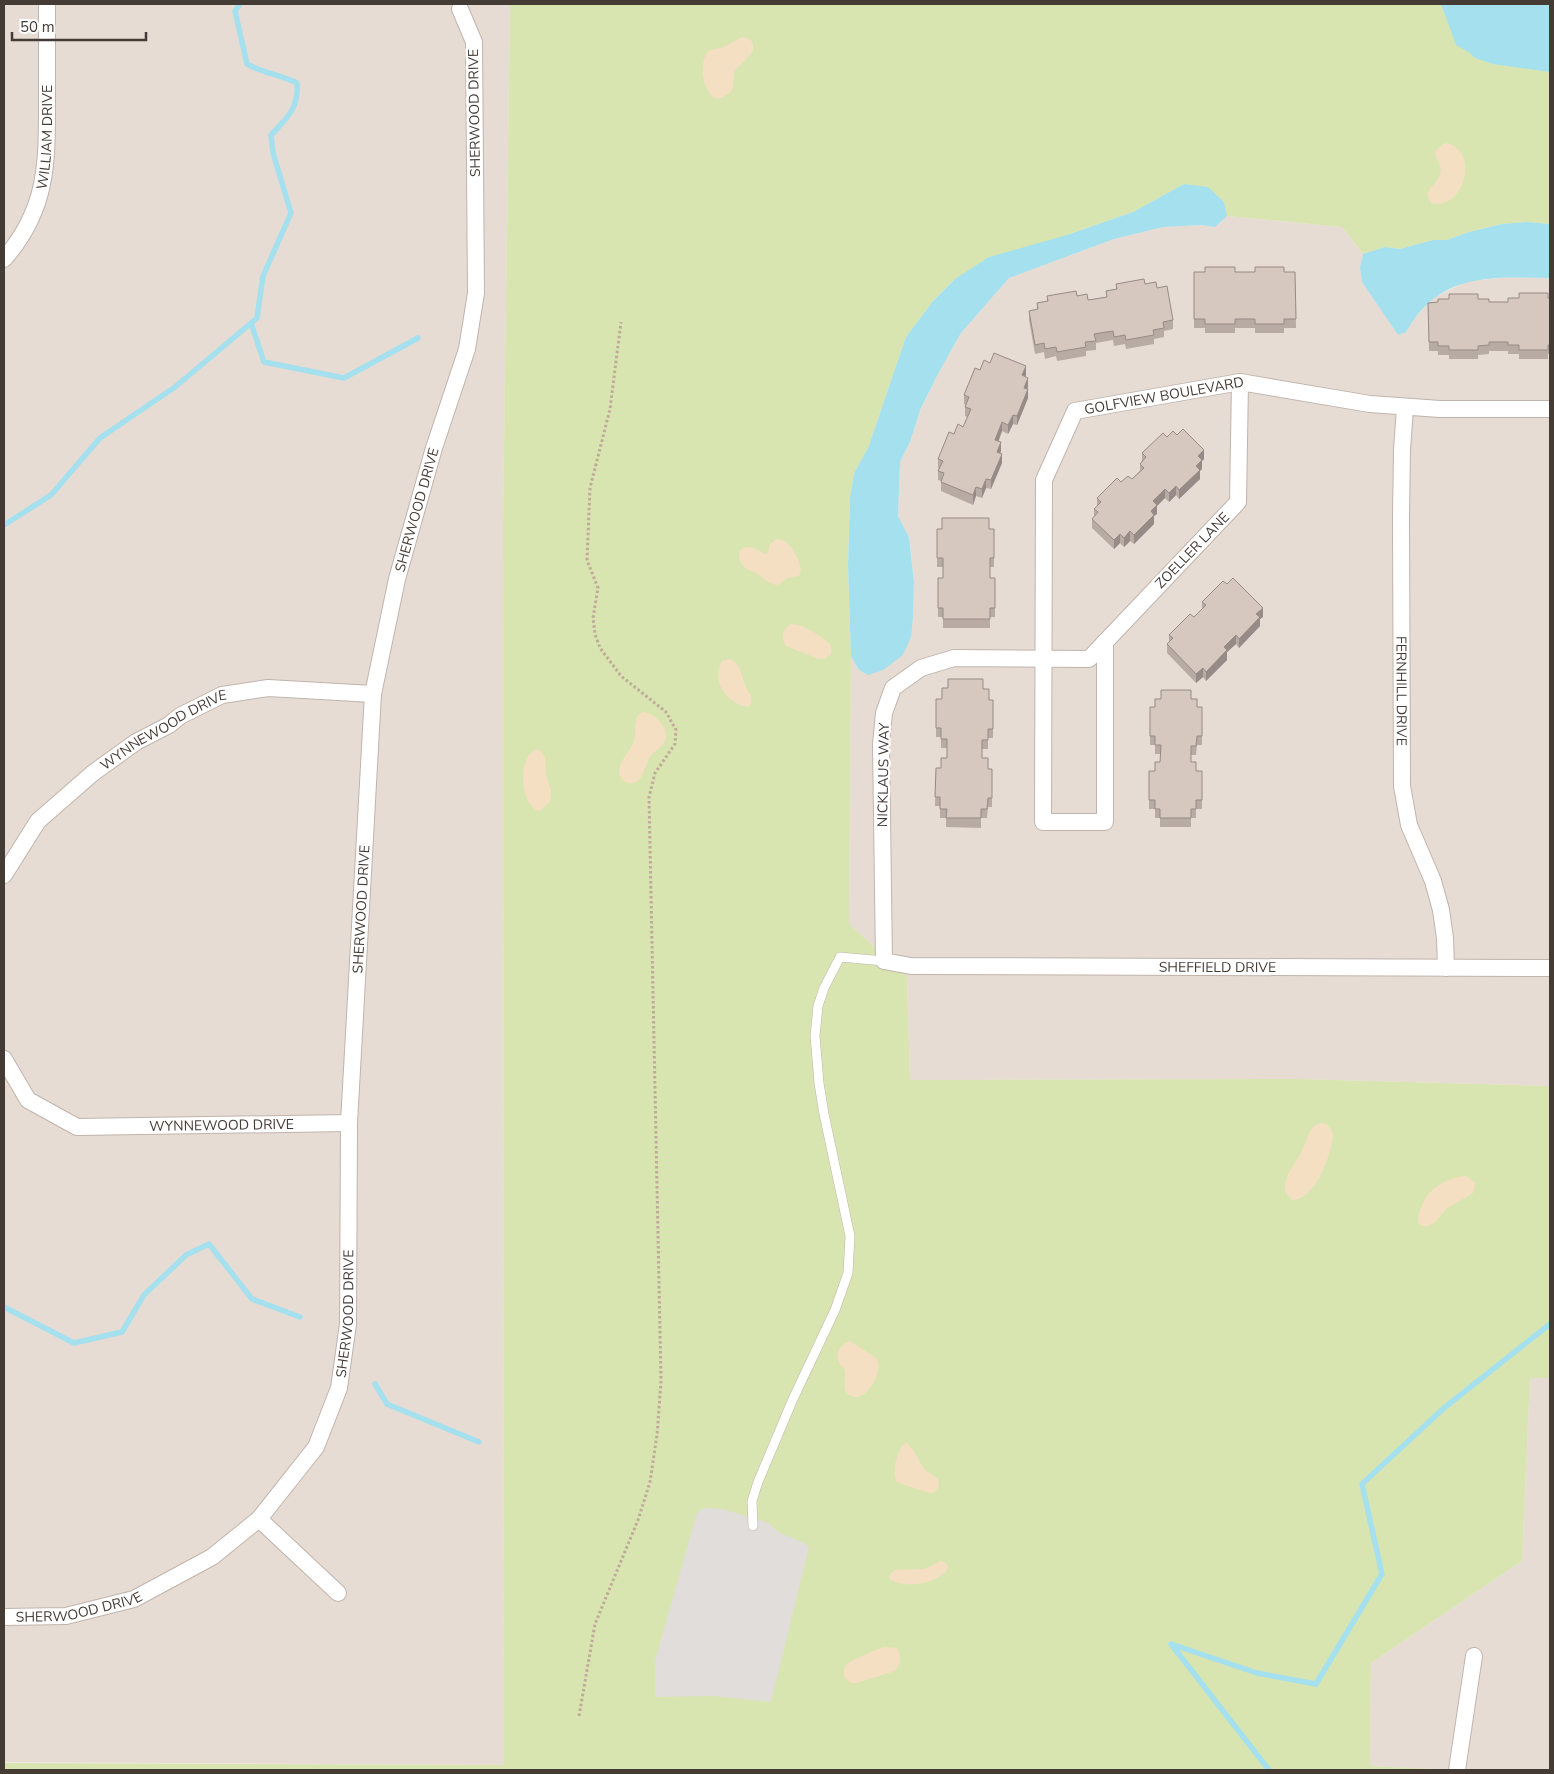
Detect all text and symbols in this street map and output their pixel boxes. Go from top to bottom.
scale bar [12,10,146,42]
text: 50 m [20,17,55,37]
street label: SHERWOOD DRIVE [464,49,485,177]
street label: WILLIAM DRIVE [32,85,57,191]
street label: GOLFVIEW BOULEVARD [1083,373,1245,419]
street label: SHERWOOD DRIVE [390,445,444,574]
street label: ZOELLER LANE [1151,508,1234,593]
street label: FERNHILL DRIVE [1391,636,1411,746]
street label: WYNNEWOOD DRIVE [96,685,228,775]
street label: NICKLAUS WAY [873,722,894,827]
street label: SHERWOOD DRIVE [348,845,375,974]
street label: SHEFFIELD DRIVE [1159,958,1276,977]
street label: WYNNEWOOD DRIVE [149,1115,294,1136]
street label: SHERWOOD DRIVE [332,1250,358,1379]
street label: SHERWOOD DRIVE [16,1587,146,1627]

